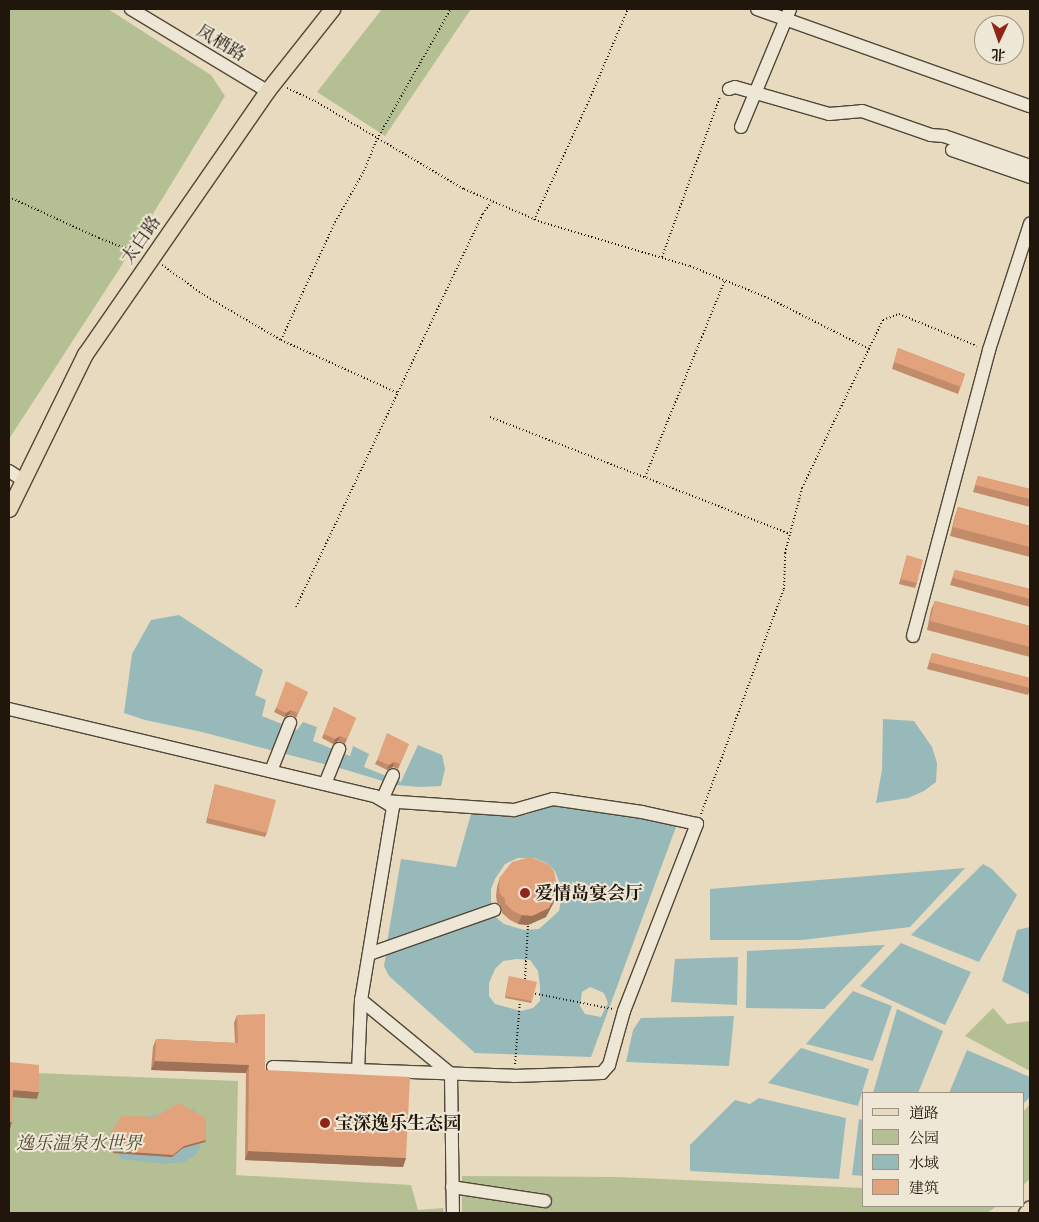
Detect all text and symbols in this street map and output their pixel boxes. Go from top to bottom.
north arrow [974,15,1024,65]
street label: 凤栖路 [192,20,250,66]
text: 北 [991,45,1006,64]
street label: 太白路 [117,212,165,268]
place label: 爱情岛宴会厅 [535,882,643,904]
marker: 爱情岛宴会厅 [519,887,531,899]
legend [862,1092,1024,1207]
text: 道路 [909,1103,939,1123]
place label: 宝深逸乐生态园 [335,1112,461,1134]
marker: 宝深逸乐生态园 [319,1117,331,1129]
text: 公园 [909,1128,939,1148]
park label: 逸乐温泉水世界 [16,1132,142,1154]
text: 水域 [909,1153,939,1173]
text: 建筑 [909,1178,939,1198]

